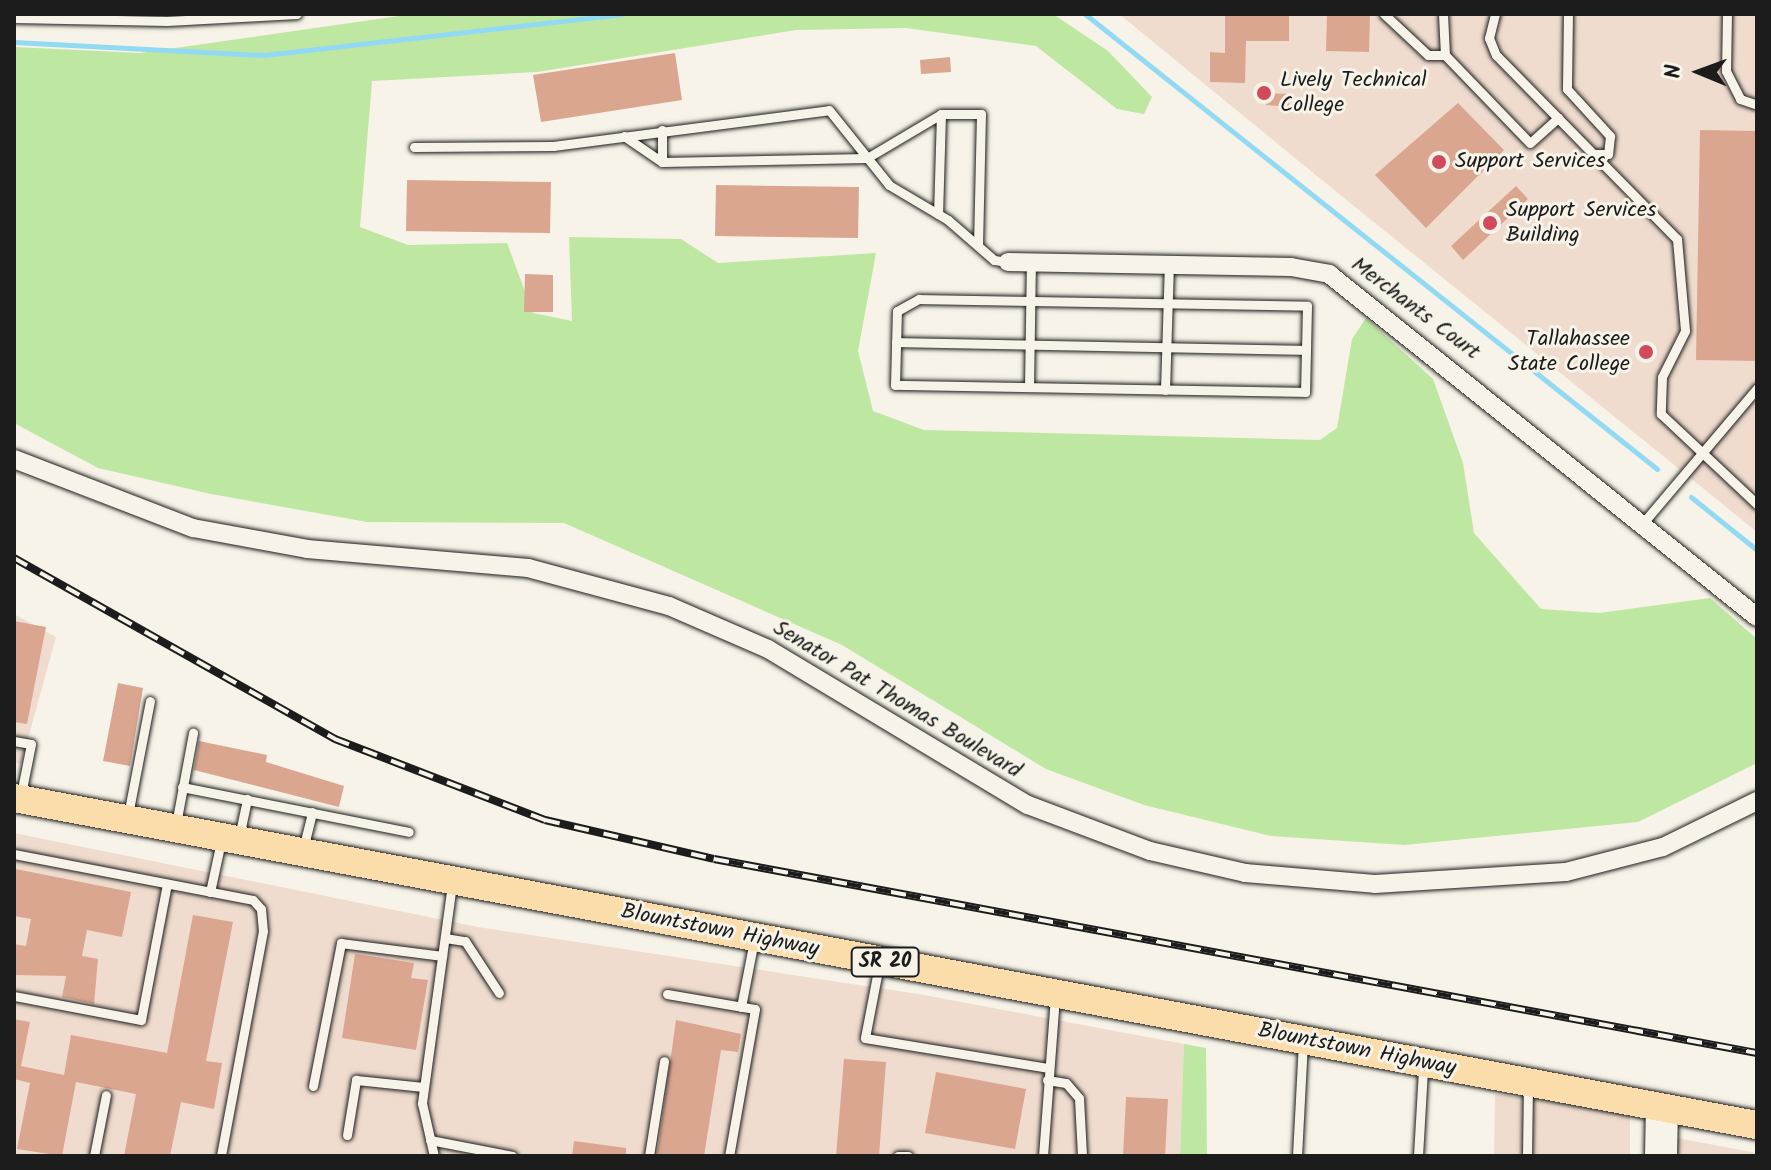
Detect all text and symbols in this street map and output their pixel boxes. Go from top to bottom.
north arrow [1659,32,1739,112]
text: N [1657,64,1692,79]
place label: Lively Technical College [1280,67,1427,118]
marker: Lively Technical College [1255,84,1273,102]
place label: Support Services [1455,149,1605,175]
marker: Support Services [1430,153,1448,171]
place label: Support Services Building [1506,197,1656,248]
marker: Support Services Building [1481,214,1499,232]
street label: Merchants Court [1345,252,1485,366]
place label: Tallahassee State College [1508,326,1630,378]
marker: Tallahassee State College [1637,343,1655,361]
street label: Senator Pat Thomas Boulevard [768,615,1026,785]
street label: Blountstown Highway [619,899,821,963]
road number: SR 20 [849,946,921,978]
street label: Blountstown Highway [1256,1018,1458,1082]

